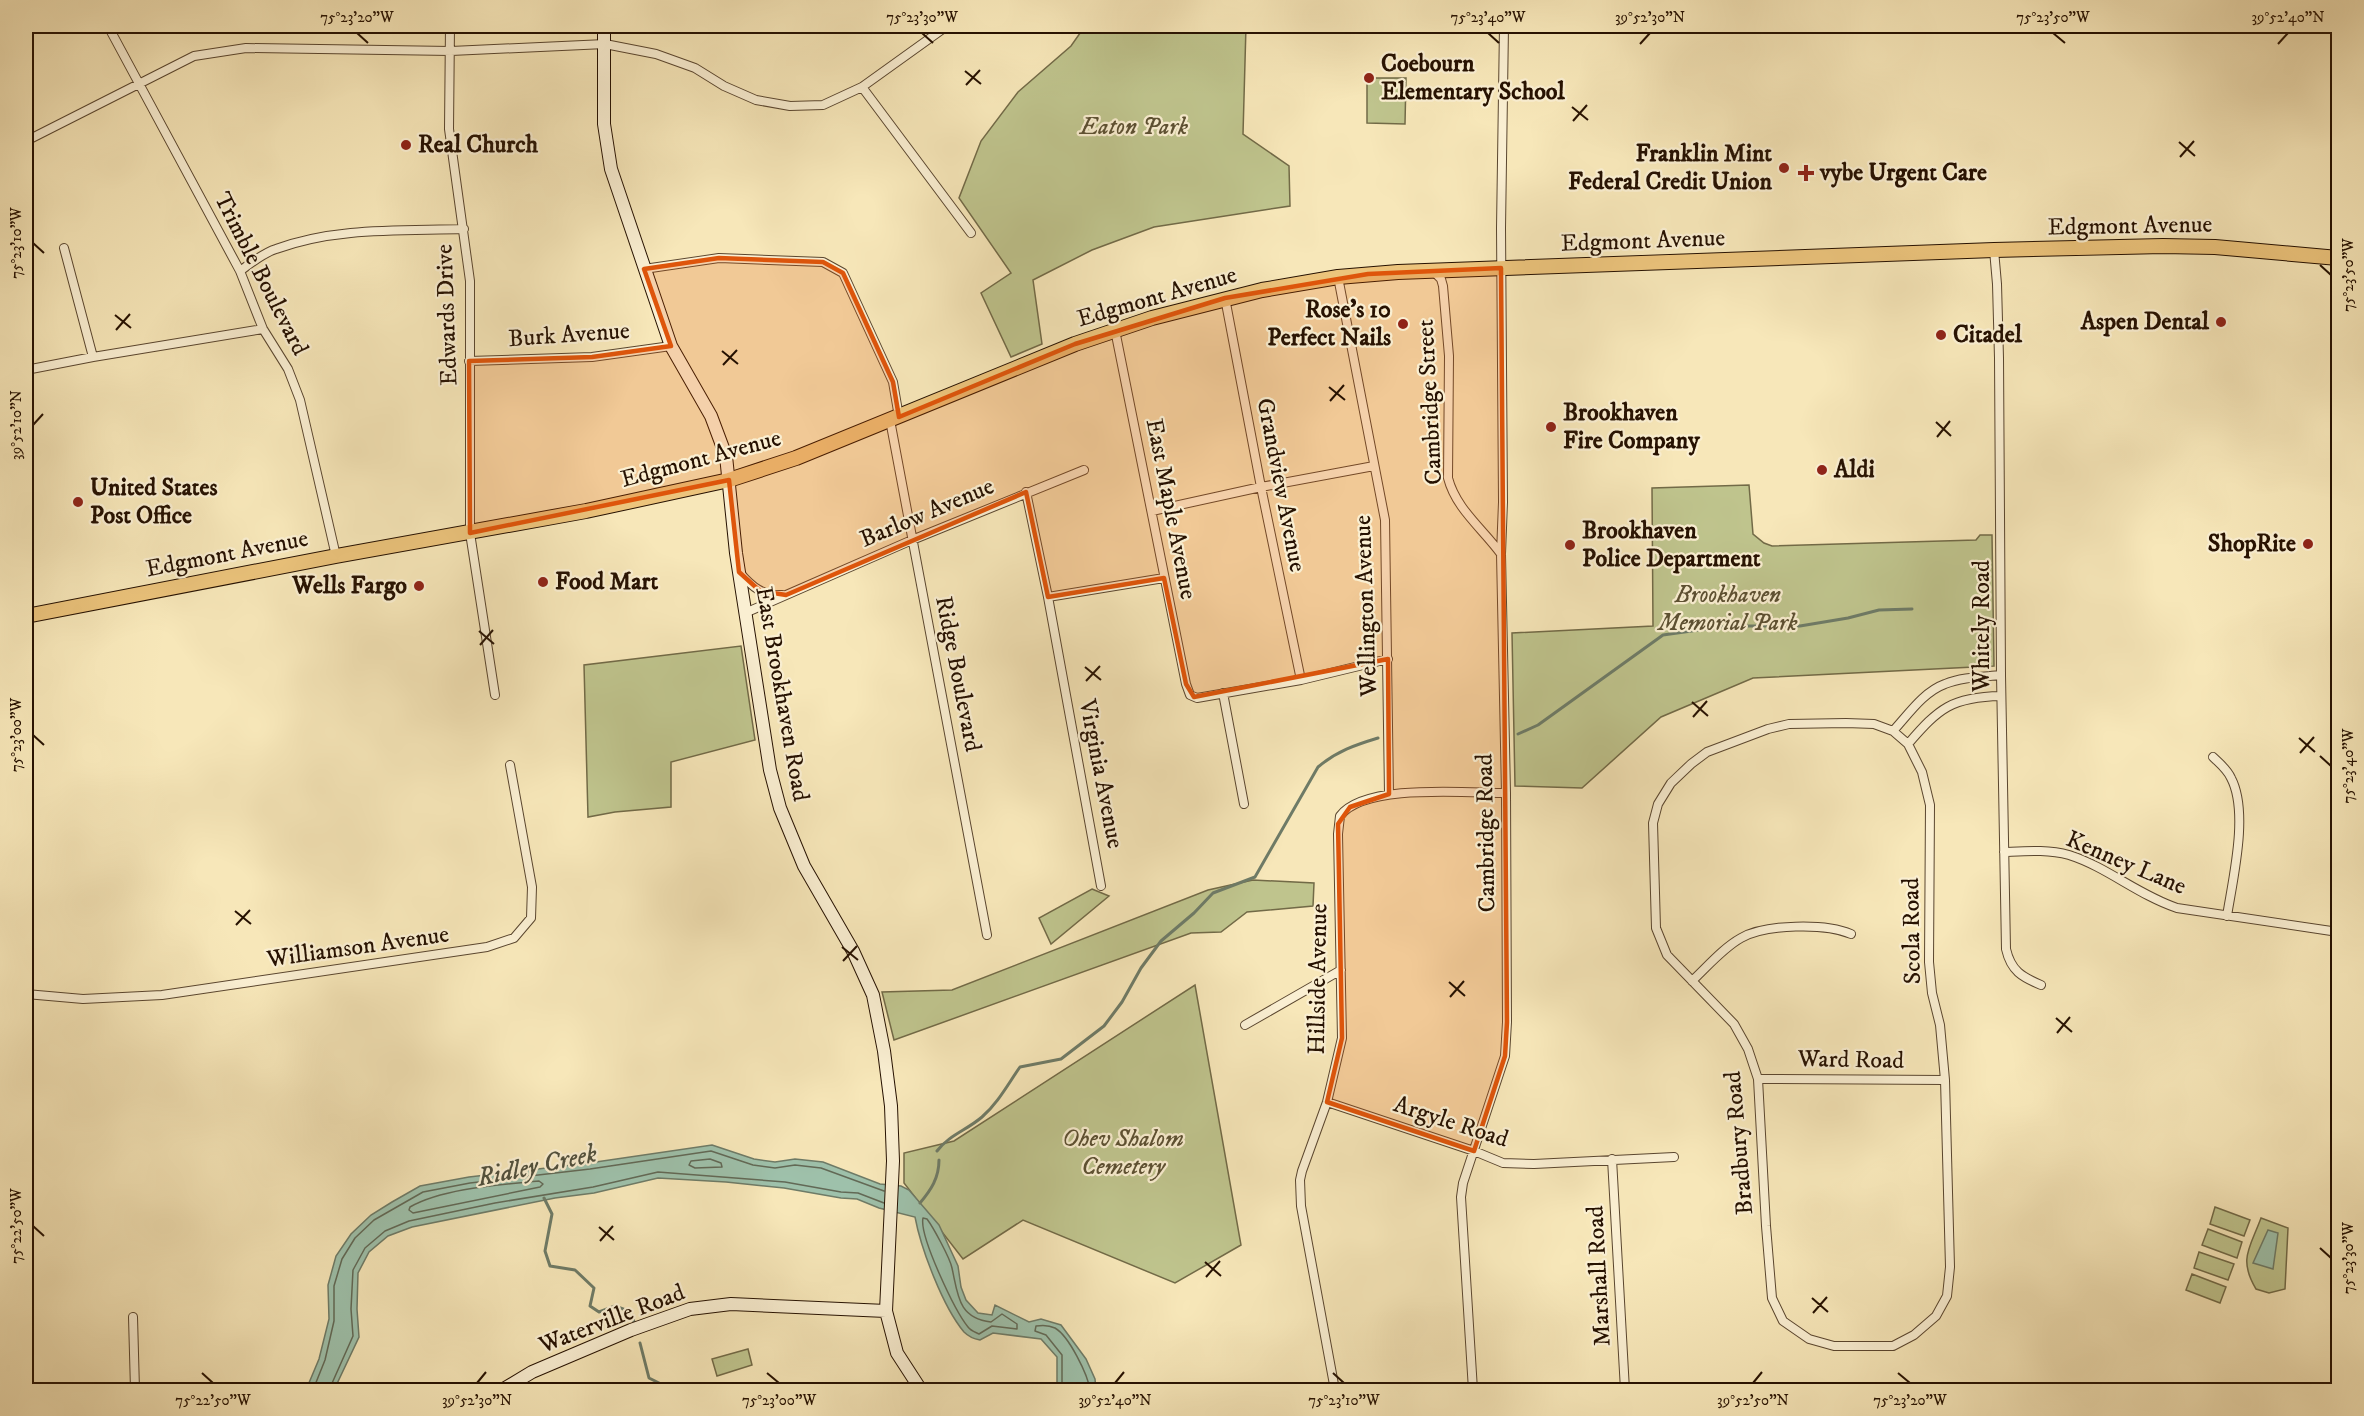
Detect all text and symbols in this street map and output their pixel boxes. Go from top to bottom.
text: 75°23'20"W [320,8,394,27]
text: 75°23'30"W [886,8,958,27]
text: 75°23'40"W [1451,8,1526,27]
text: 39°52'30"N [1615,8,1685,27]
text: 75°23'50"W [2016,8,2090,27]
text: 39°52'40"N [2251,8,2325,27]
place label: Coebourn Elementary School [1381,49,1565,107]
marker: Coebourn Elementary School [1362,71,1376,85]
park label: Eaton Park [1078,112,1188,142]
place label: Real Church [418,130,539,160]
marker: Real Church [399,138,413,152]
place label: Franklin Mint Federal Credit Union [1568,139,1772,197]
place label: vybe Urgent Care [1819,158,1987,188]
marker: Franklin Mint Federal Credit Union [1777,161,1791,175]
marker: vybe Urgent Care [1797,164,1815,182]
street label: Trimble Boulevard [207,187,315,361]
text: 75°23'10"W [7,207,26,279]
street label: Edgmont Avenue [2047,210,2213,242]
street label: Edgmont Avenue [1560,223,1726,259]
text: 75°23'50"W [2339,238,2358,312]
street label: Edwards Drive [430,244,464,386]
street label: Edgmont Avenue [1074,260,1240,334]
place label: Rose's 10 Perfect Nails [1267,295,1391,353]
place label: Aspen Dental [2080,307,2210,337]
marker: Aspen Dental [2214,315,2228,329]
street label: Burk Avenue [507,316,631,354]
marker: Rose's 10 Perfect Nails [1396,317,1410,331]
street label: Cambridge Street [1411,318,1449,486]
place label: Citadel [1953,320,2023,350]
marker: Citadel [1934,328,1948,342]
text: 39°52'10"N [7,390,26,460]
street label: Grandview Avenue [1249,395,1313,575]
place label: Brookhaven Fire Company [1563,398,1700,456]
street label: East Maple Avenue [1139,416,1203,602]
marker: Brookhaven Fire Company [1544,420,1558,434]
street label: Edgmont Avenue [618,423,784,495]
place label: Aldi [1833,455,1875,485]
marker: Aldi [1815,463,1829,477]
street label: Barlow Avenue [855,471,999,555]
place label: United States Post Office [90,473,218,531]
marker: United States Post Office [71,495,85,509]
street label: Wellington Avenue [1348,515,1384,698]
place label: Brookhaven Police Department [1582,516,1761,574]
street label: Edgmont Avenue [143,524,311,584]
place label: ShopRite [2208,529,2296,559]
marker: ShopRite [2301,537,2315,551]
marker: Brookhaven Police Department [1563,538,1577,552]
street label: Whitely Road [1967,560,1997,693]
place label: Food Mart [555,567,658,597]
place label: Wells Fargo [291,571,407,601]
marker: Food Mart [536,575,550,589]
marker: Wells Fargo [412,579,426,593]
park label: Brookhaven Memorial Park [1656,580,1798,638]
street label: East Brookhaven Road [748,584,816,804]
street label: Ridge Boulevard [928,594,988,754]
street label: Virginia Avenue [1072,696,1130,851]
text: 75°23'00"W [7,698,26,772]
text: 75°23'40"W [2339,728,2358,803]
street label: Cambridge Road [1470,753,1502,913]
street label: Kenney Lane [2061,824,2191,902]
street label: Scola Road [1896,877,1928,985]
street label: Hillside Avenue [1302,903,1334,1055]
street label: Williamson Avenue [264,919,451,975]
street label: Ward Road [1797,1044,1904,1076]
street label: Bradbury Road [1718,1070,1760,1216]
street label: Argyle Road [1390,1089,1512,1155]
park label: Ohev Shalom Cemetery [1062,1124,1184,1182]
water label: Ridley Creek [473,1137,600,1195]
text: 75°22'50"W [7,1188,26,1264]
street label: Marshall Road [1580,1205,1618,1347]
text: 75°23'30"W [2339,1222,2358,1294]
street label: Waterville Road [534,1277,689,1361]
text: 75°22'50"W [175,1391,251,1410]
text: 39°52'30"N [442,1391,512,1410]
text: 75°23'00"W [742,1391,816,1410]
text: 39°52'40"N [1078,1391,1152,1410]
text: 75°23'10"W [1308,1391,1380,1410]
text: 39°52'50"N [1717,1391,1789,1410]
text: 75°23'20"W [1873,1391,1947,1410]

